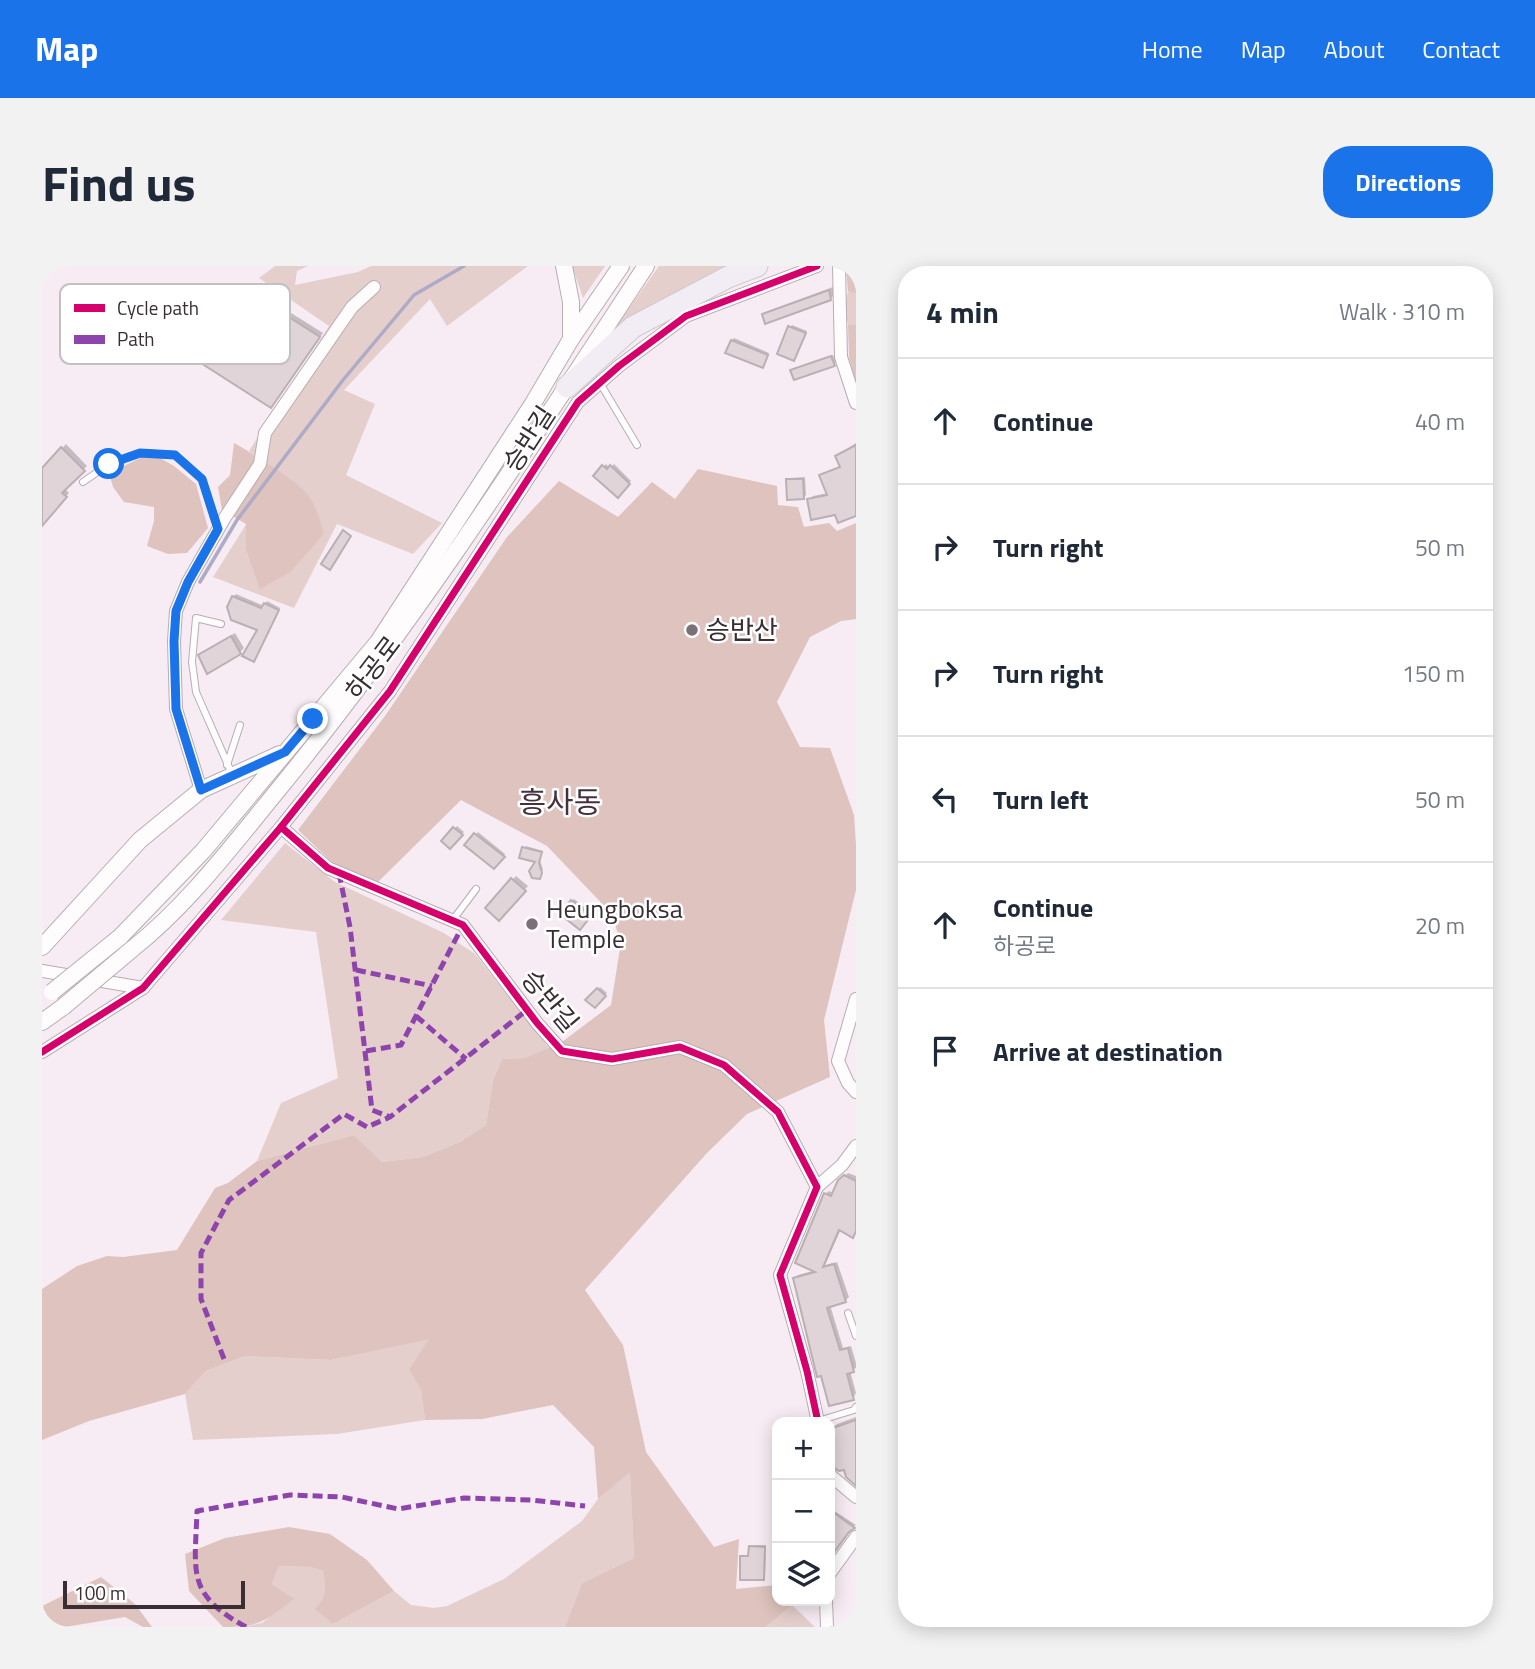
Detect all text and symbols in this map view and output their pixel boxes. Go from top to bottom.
text: Map [35,24,98,74]
text: Home [1142,31,1203,67]
text: Map [1241,31,1286,67]
text: About [1324,31,1384,67]
text: Contact [1422,31,1500,67]
text: Find us [42,145,196,220]
button: Directions [1323,146,1493,218]
legend [60,284,290,364]
text: 4 min [926,289,999,335]
text: Cycle path [117,293,199,322]
text: Walk · 310 m [1339,294,1465,329]
text: Path [117,324,155,353]
street label: 승반길 [493,398,564,479]
icon: ahead [926,402,964,440]
text: Continue [993,402,1093,441]
text: 40 m [1415,404,1465,439]
route start [93,448,124,479]
icon: right [926,528,964,566]
text: Turn right [993,528,1104,567]
text: 50 m [1415,530,1465,565]
place label: 승반산 [706,610,778,649]
marker: 승반산 [684,622,700,638]
street label: 하공로 [335,627,410,708]
icon: right [926,654,964,692]
text: Turn right [993,654,1104,693]
text: 150 m [1402,656,1465,691]
route end [297,703,328,734]
district label: 흥사동 [519,779,601,825]
icon: left [926,780,964,818]
text: Turn left [993,780,1088,819]
text: 50 m [1415,782,1465,817]
text: Continue [993,888,1093,927]
place label: Heungboksa Temple [546,889,683,958]
icon: ahead [926,906,964,944]
text: 20 m [1415,908,1465,943]
marker: Heungboksa Temple [524,916,540,932]
text: 하공로 [993,928,1056,963]
street label: 승반길 [512,961,588,1041]
icon: arrive [926,1032,964,1070]
text: Arrive at destination [993,1032,1223,1071]
map controls [772,1417,835,1606]
button: + [772,1417,835,1480]
button: − [772,1480,835,1543]
button: layers [772,1543,835,1606]
scale bar [63,1578,245,1610]
text: 100 m [74,1578,126,1607]

